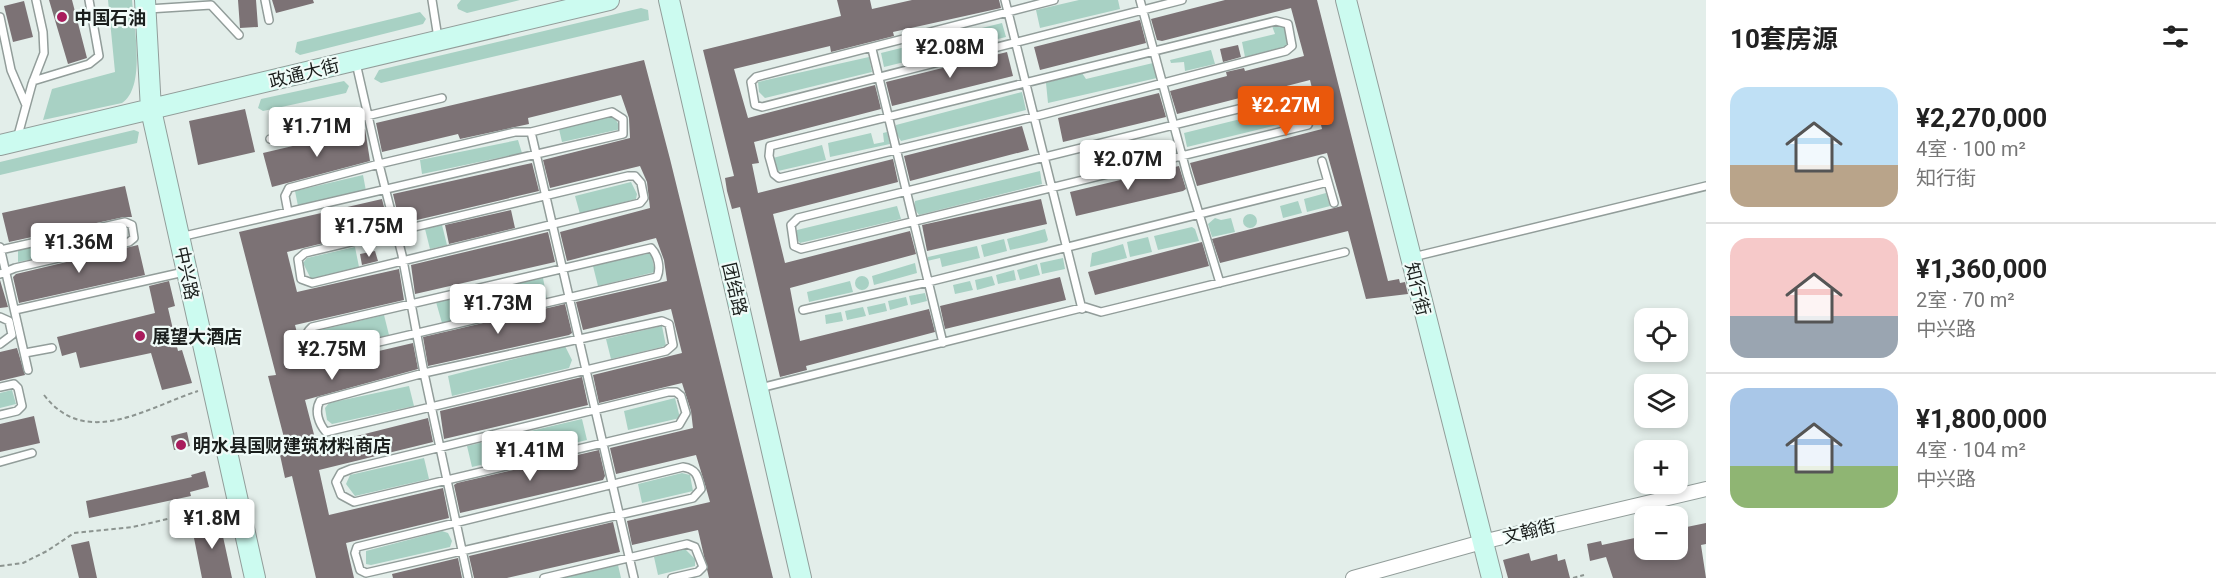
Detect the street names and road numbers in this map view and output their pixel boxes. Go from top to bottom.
street label: 政通大街 [267,54,341,92]
street label: 中兴路 [171,244,203,302]
street label: 团结路 [719,260,751,318]
street label: 知行街 [1401,260,1435,318]
street label: 文翰街 [1500,515,1558,547]

